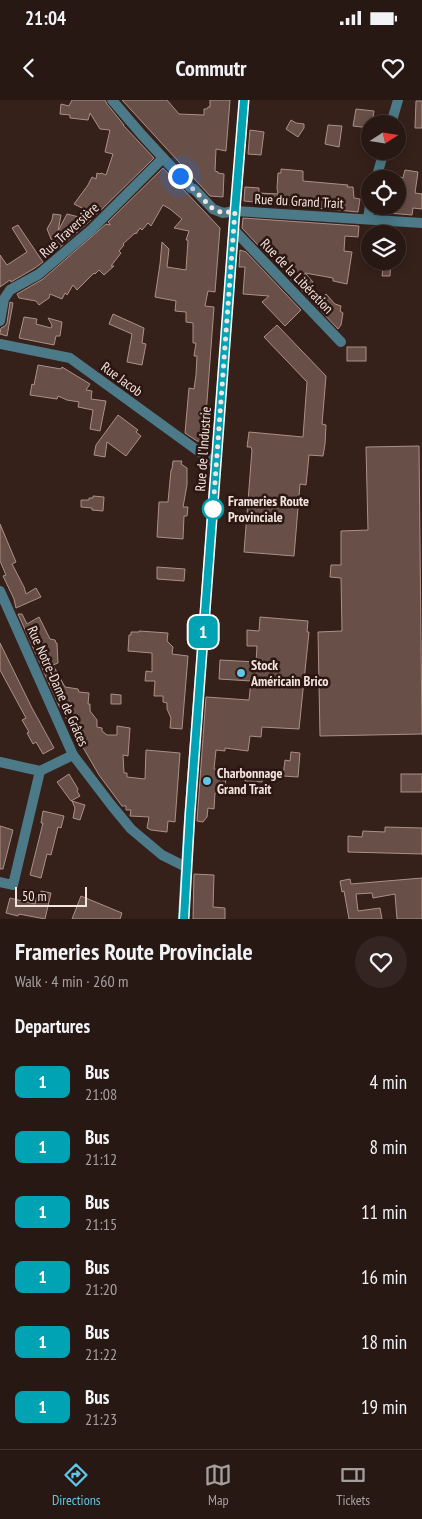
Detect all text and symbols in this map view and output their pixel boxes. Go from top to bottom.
text: 21:04 [25,6,66,30]
icon: back [15,54,43,82]
text: Commutr [175,54,247,82]
icon: heart [379,54,407,82]
north arrow [361,115,406,160]
map controls [361,115,406,270]
your location [168,164,193,189]
button: locate [361,170,406,215]
street label: Rue du Grand Trait [254,190,344,212]
street label: Rue Traversière [36,198,103,261]
button: layers [361,225,406,270]
street label: Rue de la Libération [257,235,337,317]
street label: Rue Jacob [98,358,146,400]
street label: Rue de l'Industrie [191,406,215,492]
place label: Frameries Route Provinciale [228,492,309,526]
marker: Frameries Route Provinciale [202,498,224,520]
line badge: 1 [187,616,219,648]
text: 1 [199,620,207,643]
street label: Rue Notre-Dame de Grâces [23,623,93,749]
place label: Stock Américain Brico [250,656,329,690]
marker: Stock Américain Brico [235,667,247,679]
place label: Charbonnage Grand Trait [217,764,283,798]
marker: Charbonnage Grand Trait [201,775,213,787]
scale bar [15,884,88,907]
text: 50 m [22,887,47,905]
text: Frameries Route Provinciale [15,936,253,967]
button: heart [355,936,407,988]
text: Walk · 4 min · 260 m [15,971,128,991]
text: Departures [15,1014,90,1038]
text: Bus [85,1060,109,1084]
text: 1 [38,1070,47,1093]
text: 4 min [370,1070,407,1094]
text: 21:08 [85,1084,117,1104]
text: Bus [85,1125,109,1149]
text: 1 [38,1135,47,1158]
text: 8 min [370,1135,407,1159]
text: 21:12 [85,1149,117,1169]
text: Bus [85,1190,109,1214]
text: 1 [38,1200,47,1223]
text: 11 min [361,1200,407,1224]
text: 21:15 [85,1214,117,1234]
text: Bus [85,1255,109,1279]
text: 1 [38,1265,47,1288]
text: 16 min [361,1265,407,1289]
text: 21:20 [85,1279,117,1299]
text: Bus [85,1320,109,1344]
text: 1 [38,1330,47,1353]
text: 18 min [361,1330,407,1354]
text: 21:22 [85,1344,117,1364]
text: Bus [85,1385,109,1409]
text: 1 [38,1395,47,1418]
text: 19 min [361,1395,407,1419]
text: 21:23 [85,1409,117,1429]
tab: Directions [52,1461,101,1509]
tab: Map [204,1461,232,1509]
tab: Tickets [336,1461,370,1509]

